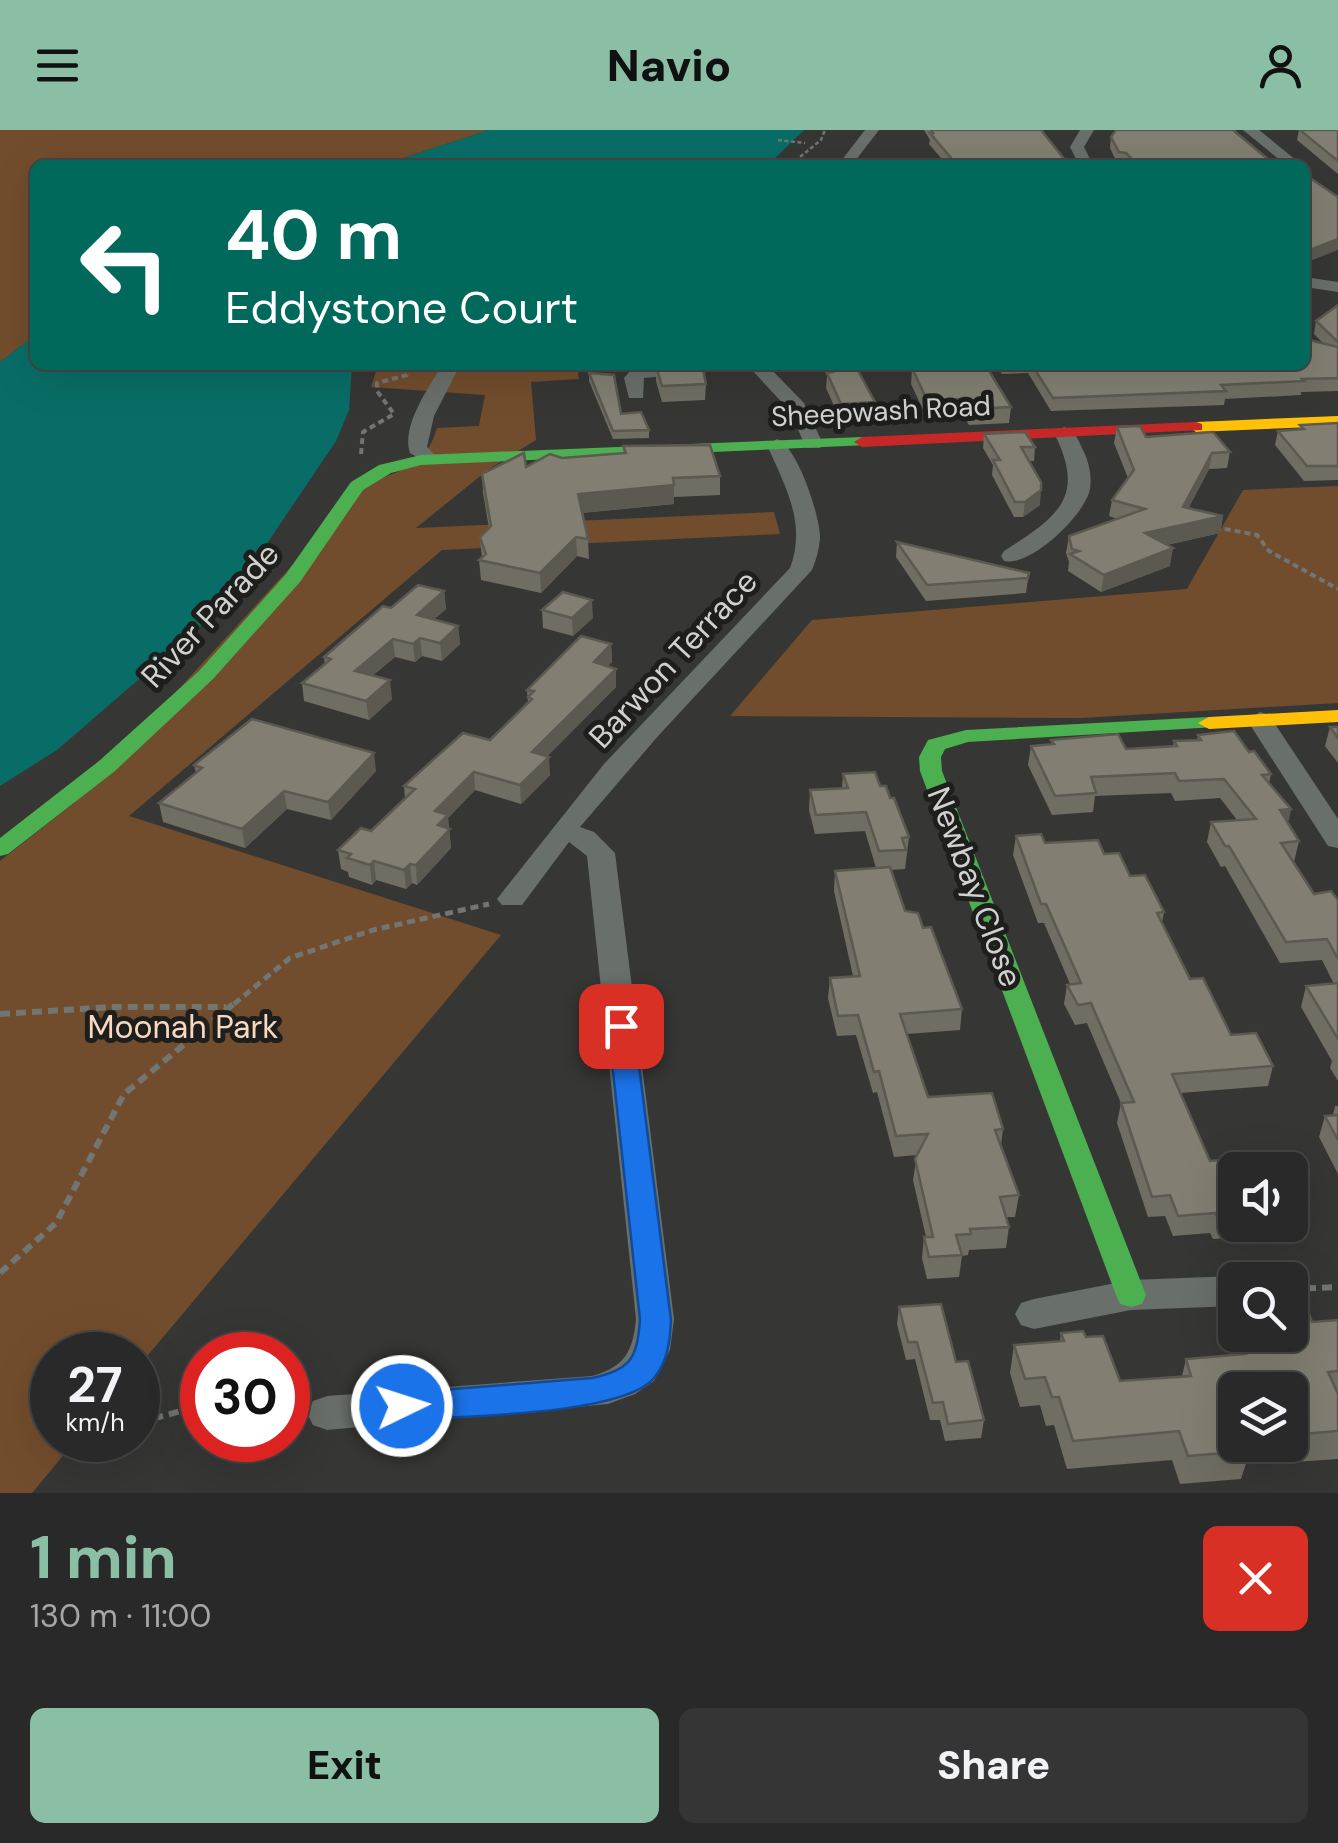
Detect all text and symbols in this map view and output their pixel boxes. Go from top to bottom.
text: Navio [607,36,731,95]
icon: menu [30,38,85,93]
icon: person [1253,38,1308,93]
text: 40 m [225,190,402,281]
icon: left [60,200,190,330]
text: Eddystone Court [225,278,578,337]
street label: Sheepwash Road [770,387,992,435]
street label: River Parade [132,533,288,697]
street label: Barwon Terrace [580,561,766,757]
street label: Newbay Close [918,781,1032,993]
pin [579,984,664,1069]
icon: arrive [594,999,649,1054]
park label: Moonah Park [88,1006,278,1048]
map controls [1218,1152,1308,1462]
button: sound [1218,1152,1308,1242]
button: search [1218,1262,1308,1352]
speed limit sign: 30 [180,1332,310,1462]
text: 27 [67,1352,123,1418]
position arrow [350,1354,454,1458]
button: layers [1218,1372,1308,1462]
text: km/h [65,1406,125,1439]
text: 1 min [30,1518,177,1597]
button: close [1203,1526,1308,1631]
text: 130 m · 11:00 [30,1595,211,1637]
button: Exit [30,1708,659,1823]
button: Share [679,1708,1308,1823]

